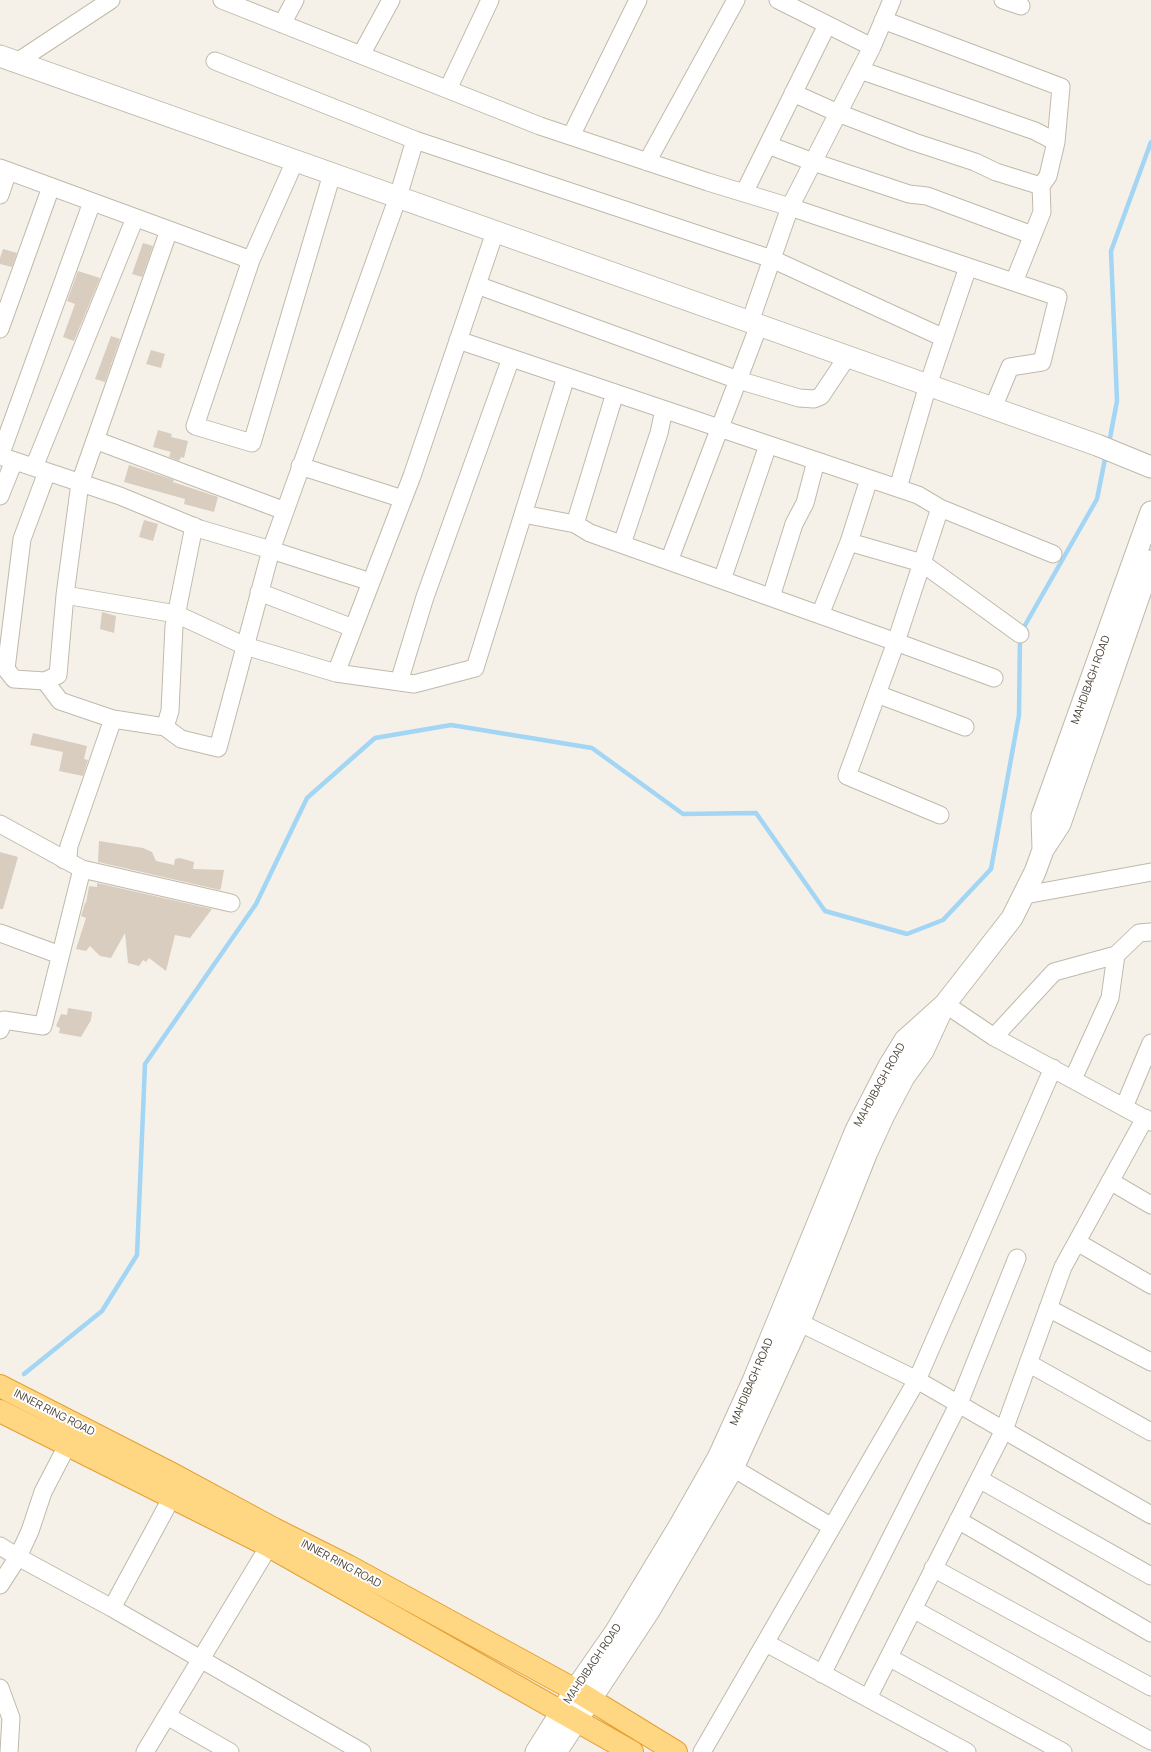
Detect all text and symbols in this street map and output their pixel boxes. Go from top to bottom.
street label: MAHDIBAGH ROAD [1069,634,1113,726]
street label: MAHDIBAGH ROAD [852,1041,908,1129]
street label: MAHDIBAGH ROAD [728,1336,776,1428]
street label: INNER RING ROAD [11,1387,97,1439]
street label: INNER RING ROAD [299,1537,383,1591]
street label: MAHDIBAGH ROAD [561,1621,625,1707]

